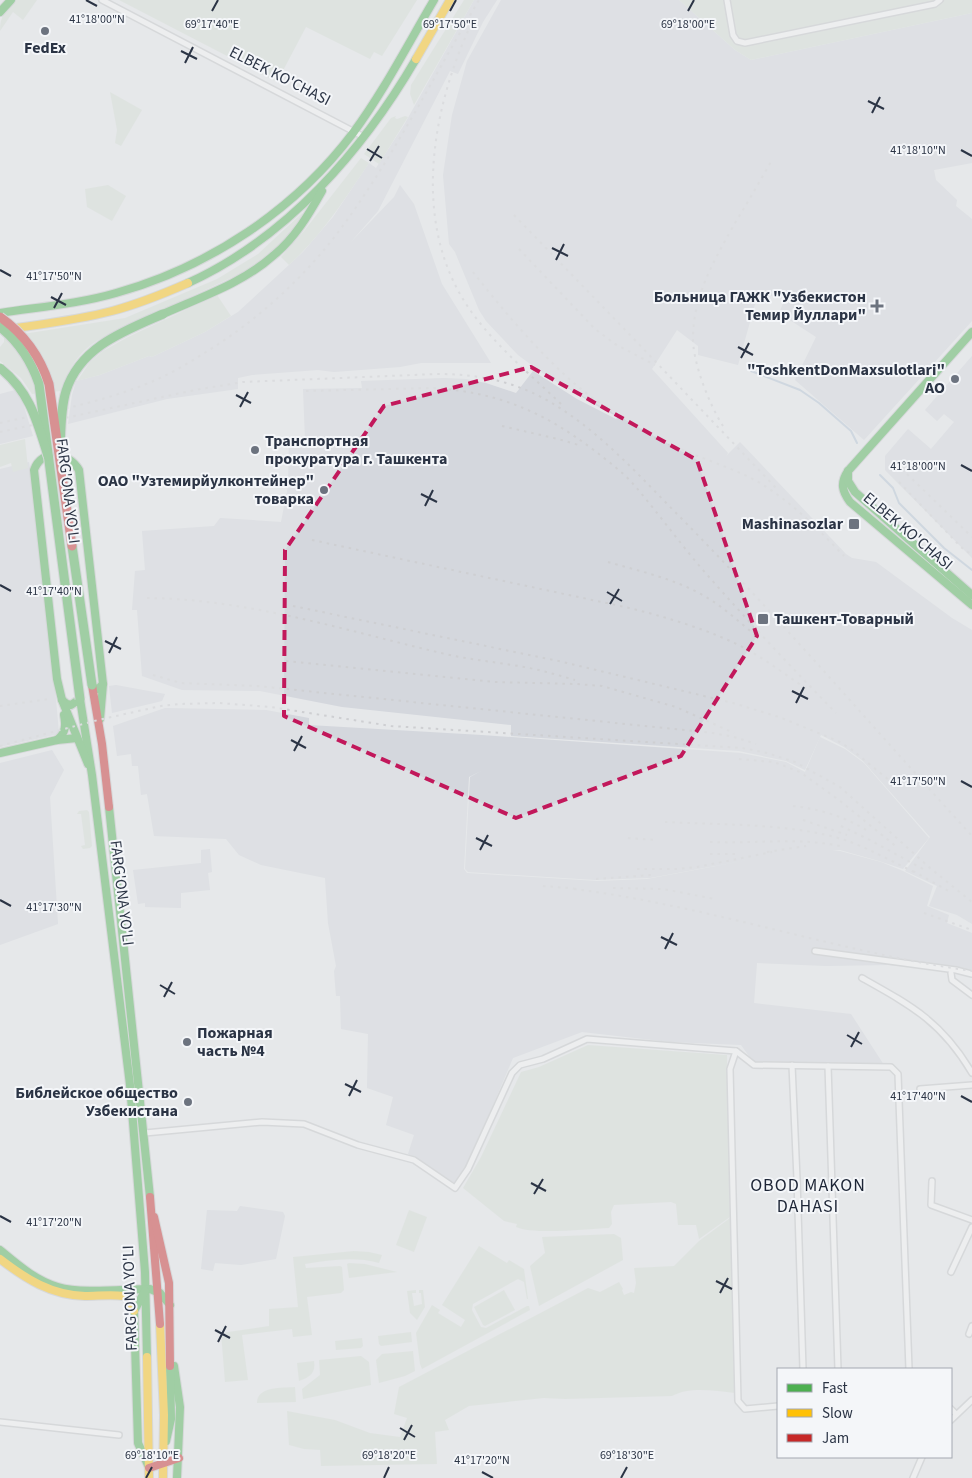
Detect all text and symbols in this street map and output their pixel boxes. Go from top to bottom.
text: 41°18'00"N [69,11,125,28]
text: 69°17'40"E [185,16,239,33]
text: 69°17'50"E [423,16,477,33]
text: 69°18'00"E [661,16,715,33]
marker: FedEx [39,25,51,37]
place label: FedEx [24,37,66,59]
street label: ELBEK KO'CHASI [226,41,334,111]
text: 41°18'10"N [890,142,946,159]
text: 41°17'50"N [26,268,82,285]
place label: Больница ГАЖК "Узбекистон Темир Йуллари" [654,286,866,326]
marker: Больница ГАЖК "Узбекистон Темир Йуллари" [870,299,884,313]
place label: "ToshkentDonMaxsulotlari" AO [747,359,945,399]
marker: "ToshkentDonMaxsulotlari" AO [949,373,961,385]
place label: Транспортная прокуратура г. Ташкента [265,430,447,470]
street label: FARG'ONA YO'LI [51,437,85,545]
marker: Транспортная прокуратура г. Ташкента [249,444,261,456]
text: 41°18'00"N [890,458,946,475]
place label: ОАО "Узтемирйулконтейнер" товарка [98,470,314,510]
marker: ОАО "Узтемирйулконтейнер" товарка [318,484,330,496]
street label: ELBEK KO'CHASI [858,487,958,575]
place label: Mashinasozlar [742,513,844,535]
marker: Mashinasozlar [847,517,861,531]
text: 41°17'40"N [26,583,82,600]
place label: Ташкент-Товарный [774,608,914,630]
marker: Ташкент-Товарный [756,612,770,626]
text: 41°17'50"N [890,773,946,790]
street label: FARG'ONA YO'LI [105,839,139,947]
text: 41°17'30"N [26,899,82,916]
place label: Пожарная часть №4 [197,1022,273,1062]
marker: Пожарная часть №4 [181,1036,193,1048]
place label: Библейское общество Узбекистана [15,1082,178,1122]
text: 41°17'40"N [890,1088,946,1105]
marker: Библейское общество Узбекистана [182,1096,194,1108]
district label: OBOD MAKON DAHASI [750,1173,866,1219]
text: 41°17'20"N [26,1214,82,1231]
street label: FARG'ONA YO'LI [117,1245,143,1351]
legend [777,1368,952,1458]
text: Fast [822,1378,848,1399]
text: Slow [822,1403,853,1424]
text: Jam [822,1428,849,1449]
text: 69°18'10"E [125,1447,179,1464]
text: 69°18'20"E [362,1447,416,1464]
text: 69°18'30"E [600,1447,654,1464]
text: 41°17'20"N [454,1452,510,1469]

